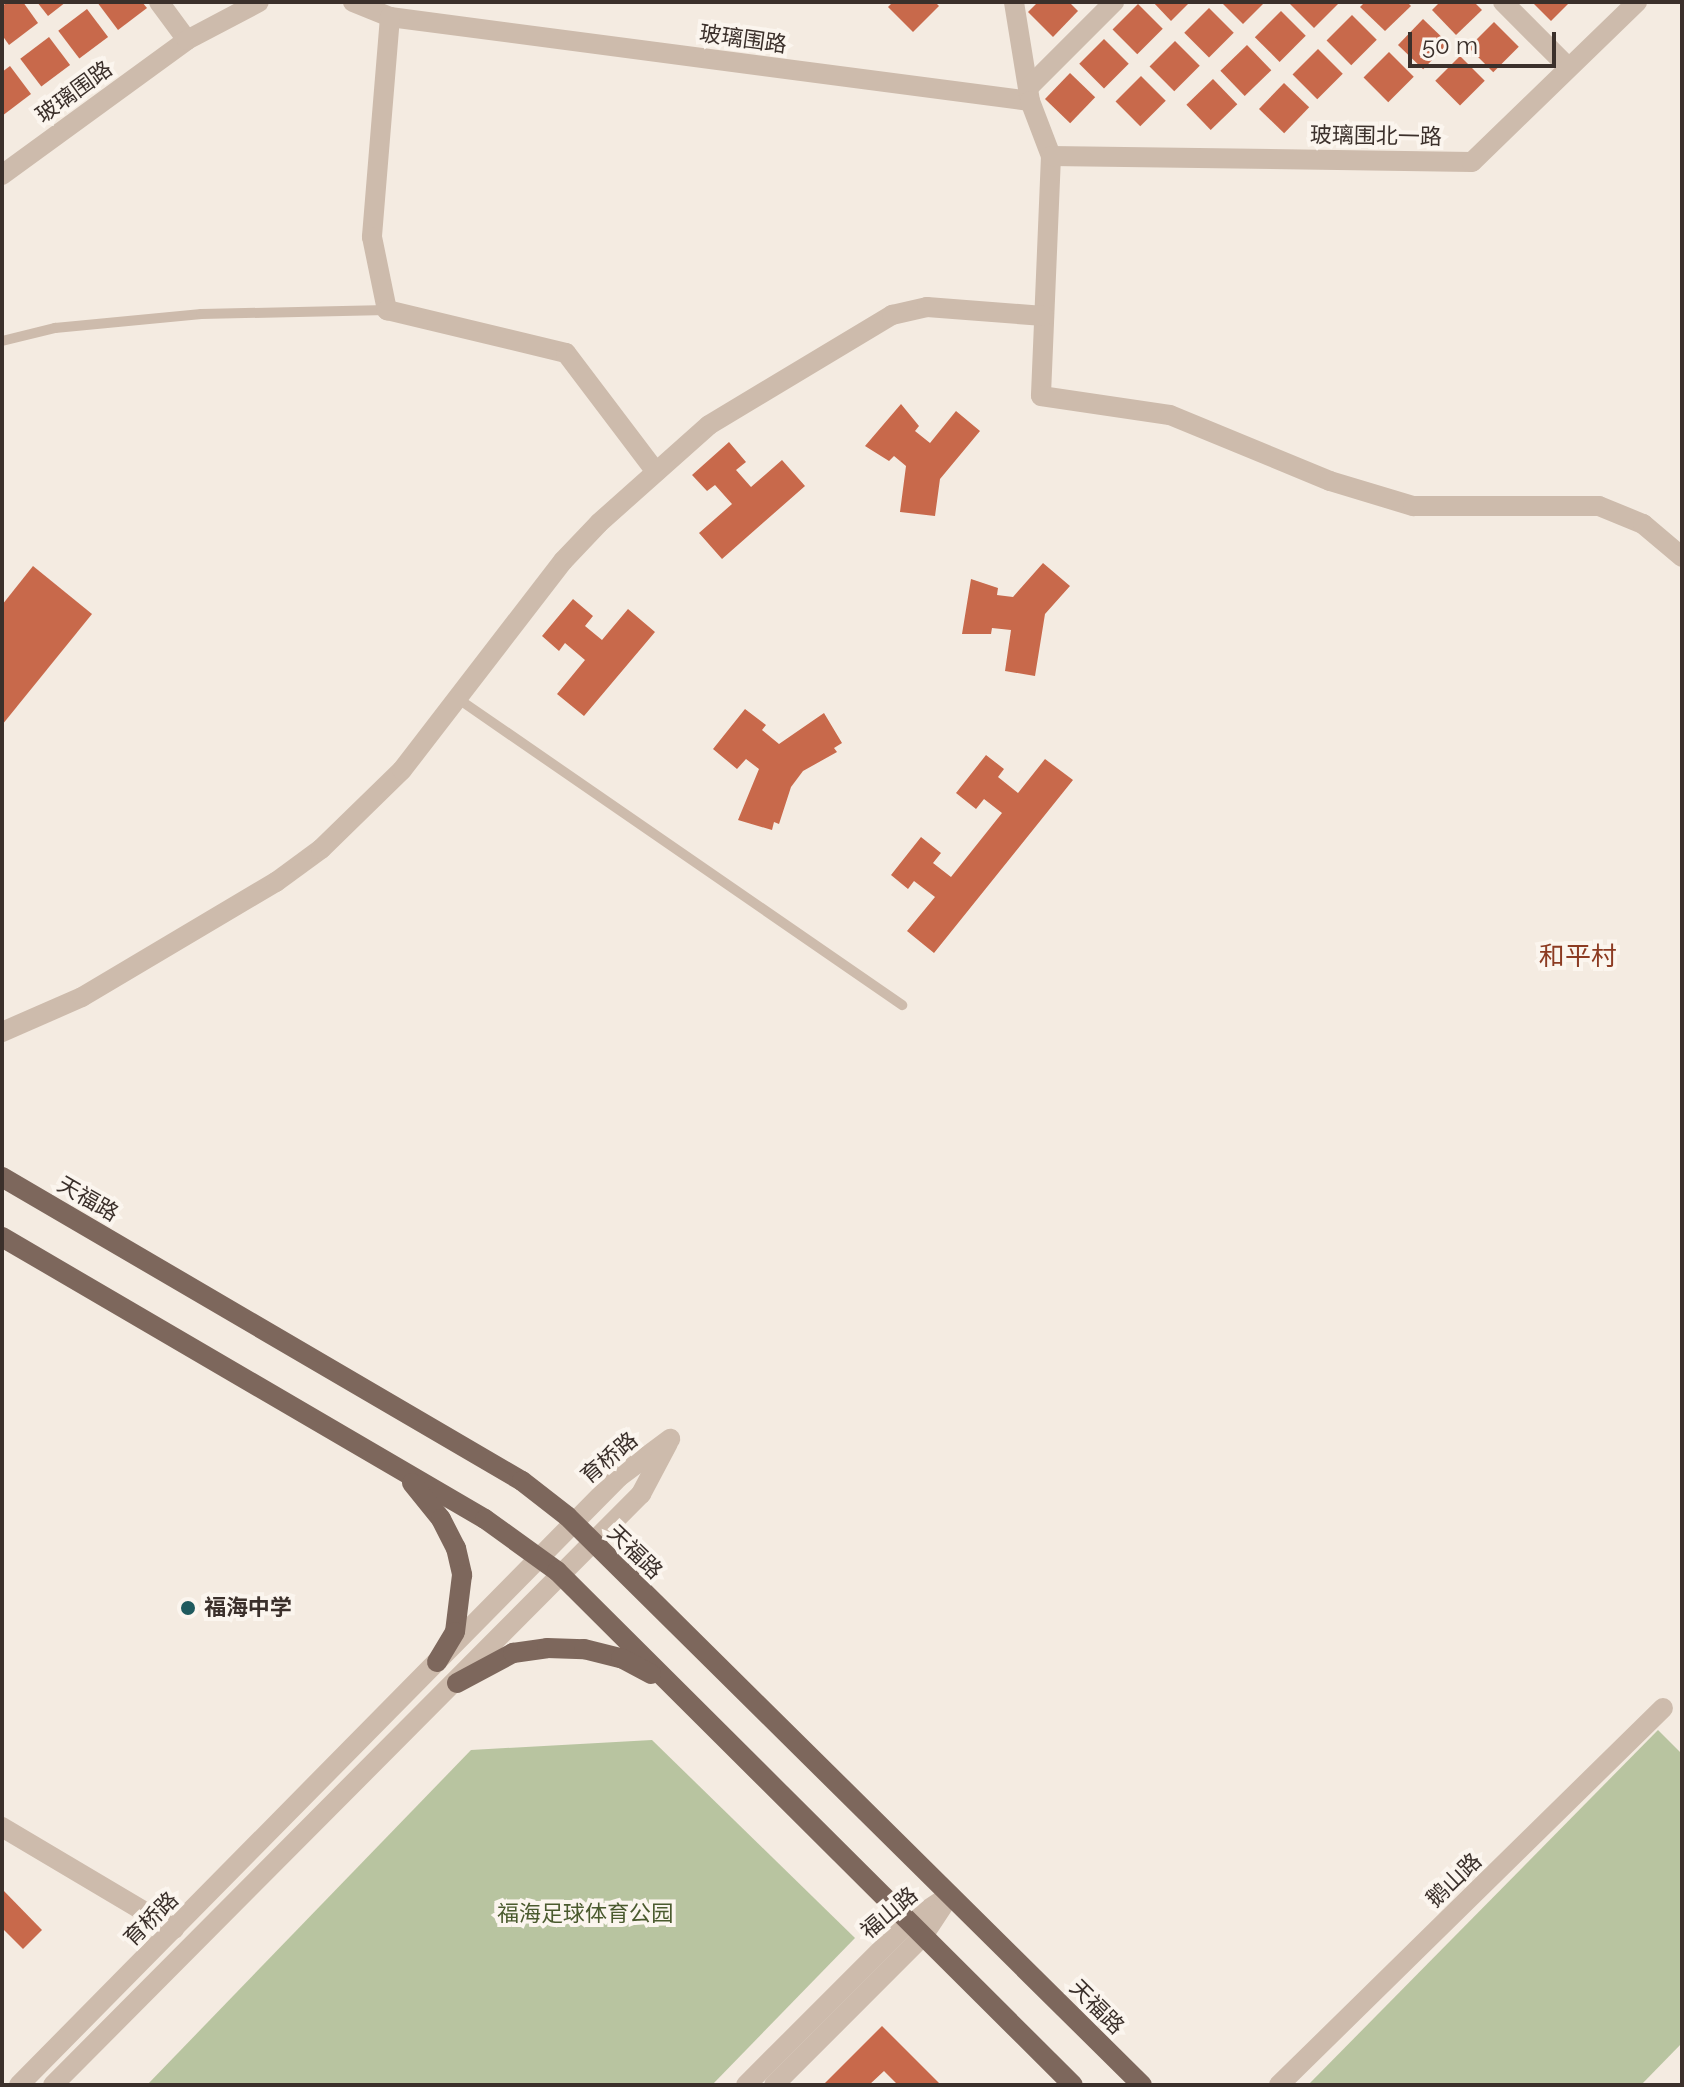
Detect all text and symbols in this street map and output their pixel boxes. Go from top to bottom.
scale bar [1412,16,1560,66]
street label: 玻璃围路 [698,20,788,58]
text: 50 m [1422,31,1478,60]
street label: 玻璃围路 [31,55,117,129]
street label: 玻璃围北一路 [1310,122,1442,150]
district label: 和平村 [1539,941,1617,973]
street label: 天福路 [53,1171,123,1227]
street label: 育桥路 [575,1427,643,1489]
street label: 天福路 [602,1520,668,1584]
place label: 福海中学 [204,1595,292,1621]
marker: 福海中学 [179,1599,197,1617]
street label: 鹅山路 [1421,1848,1487,1912]
street label: 福山路 [855,1882,923,1944]
street label: 育桥路 [118,1886,184,1952]
park label: 福海足球体育公园 [497,1901,673,1927]
street label: 天福路 [1064,1974,1130,2040]

